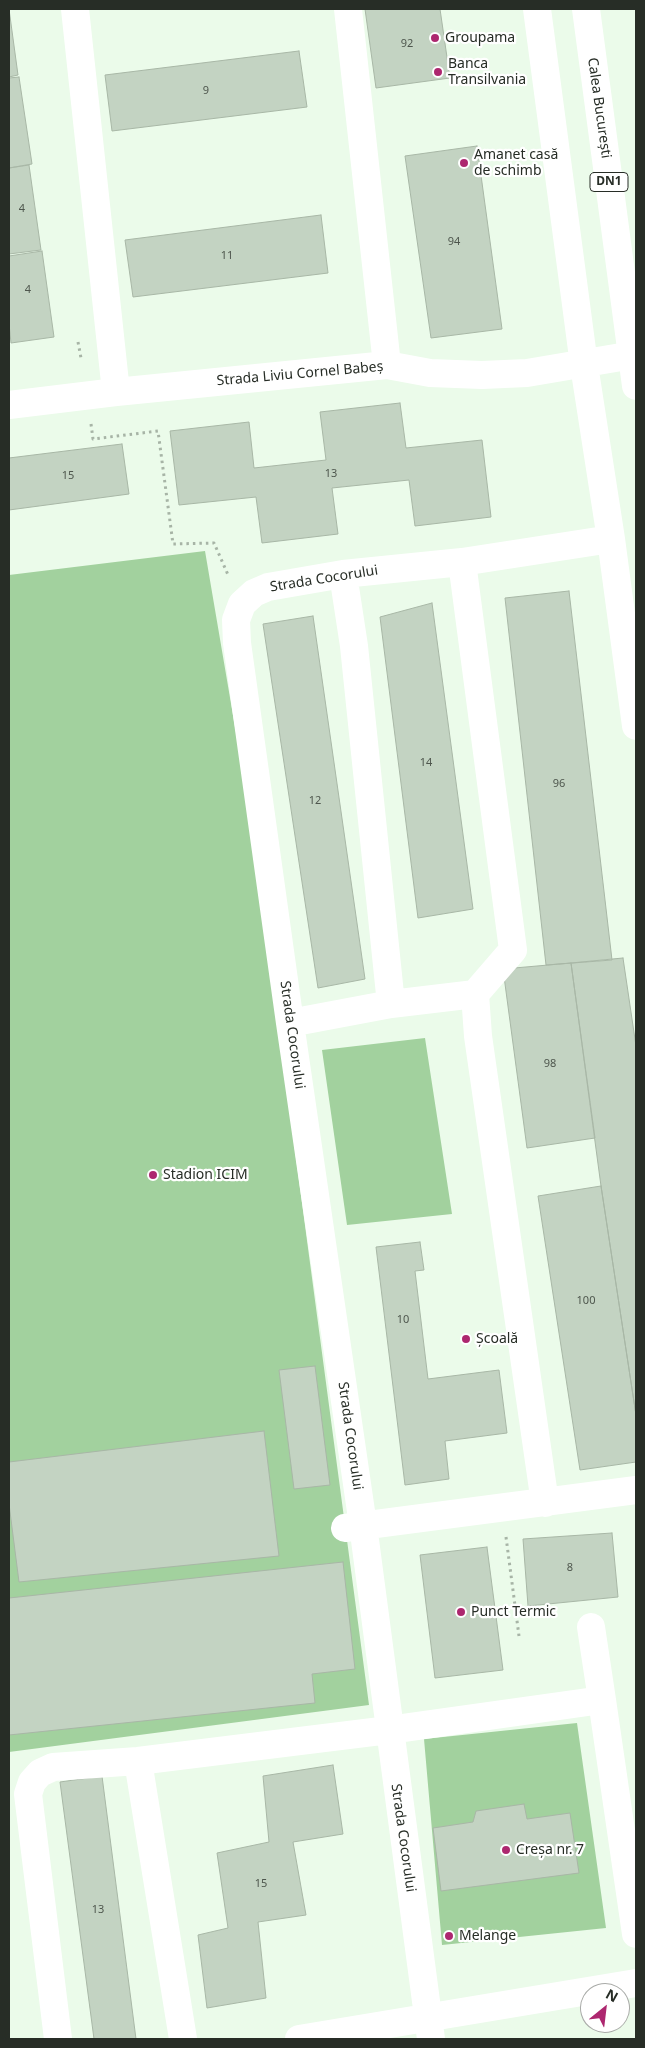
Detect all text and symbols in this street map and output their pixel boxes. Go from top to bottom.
place label: Groupama [445,30,515,46]
marker: Groupama [429,32,441,44]
house number: 92 [401,37,413,51]
place label: Banca Transilvania [448,56,526,88]
street label: Calea București [584,57,614,159]
marker: Banca Transilvania [432,66,444,78]
house number: 9 [203,84,209,98]
place label: Amanet casă de schimb [474,147,558,180]
marker: Amanet casă de schimb [458,157,470,169]
road number: DN1 [590,172,628,192]
house number: 4 [19,202,25,216]
house number: 94 [448,235,460,249]
house number: 11 [221,249,233,263]
house number: 4 [25,283,31,297]
street label: Strada Liviu Cornel Babeș [216,358,384,390]
house number: 13 [325,467,337,481]
house number: 15 [62,469,74,483]
street label: Strada Cocorului [269,562,379,596]
house number: 14 [420,756,432,770]
house number: 96 [553,777,565,791]
house number: 12 [309,794,321,808]
street label: Strada Cocorului [276,980,308,1090]
house number: 98 [544,1057,556,1071]
place label: Stadion ICIM [163,1167,248,1183]
marker: Stadion ICIM [147,1169,159,1181]
house number: 100 [577,1294,595,1308]
house number: 10 [397,1313,409,1327]
place label: Școală [476,1331,518,1347]
marker: Școală [460,1333,472,1345]
street label: Strada Cocorului [334,1381,366,1491]
house number: 8 [567,1561,573,1575]
place label: Punct Termic [471,1604,556,1620]
marker: Punct Termic [455,1606,467,1618]
street label: Strada Cocorului [387,1783,419,1893]
place label: Creșa nr. 7 [516,1842,584,1858]
marker: Creșa nr. 7 [500,1844,512,1856]
house number: 15 [255,1877,267,1891]
house number: 13 [92,1903,104,1917]
place label: Melange [459,1928,516,1944]
marker: Melange [443,1930,455,1942]
north arrow [580,1983,630,2033]
text: N [602,1984,622,2006]

